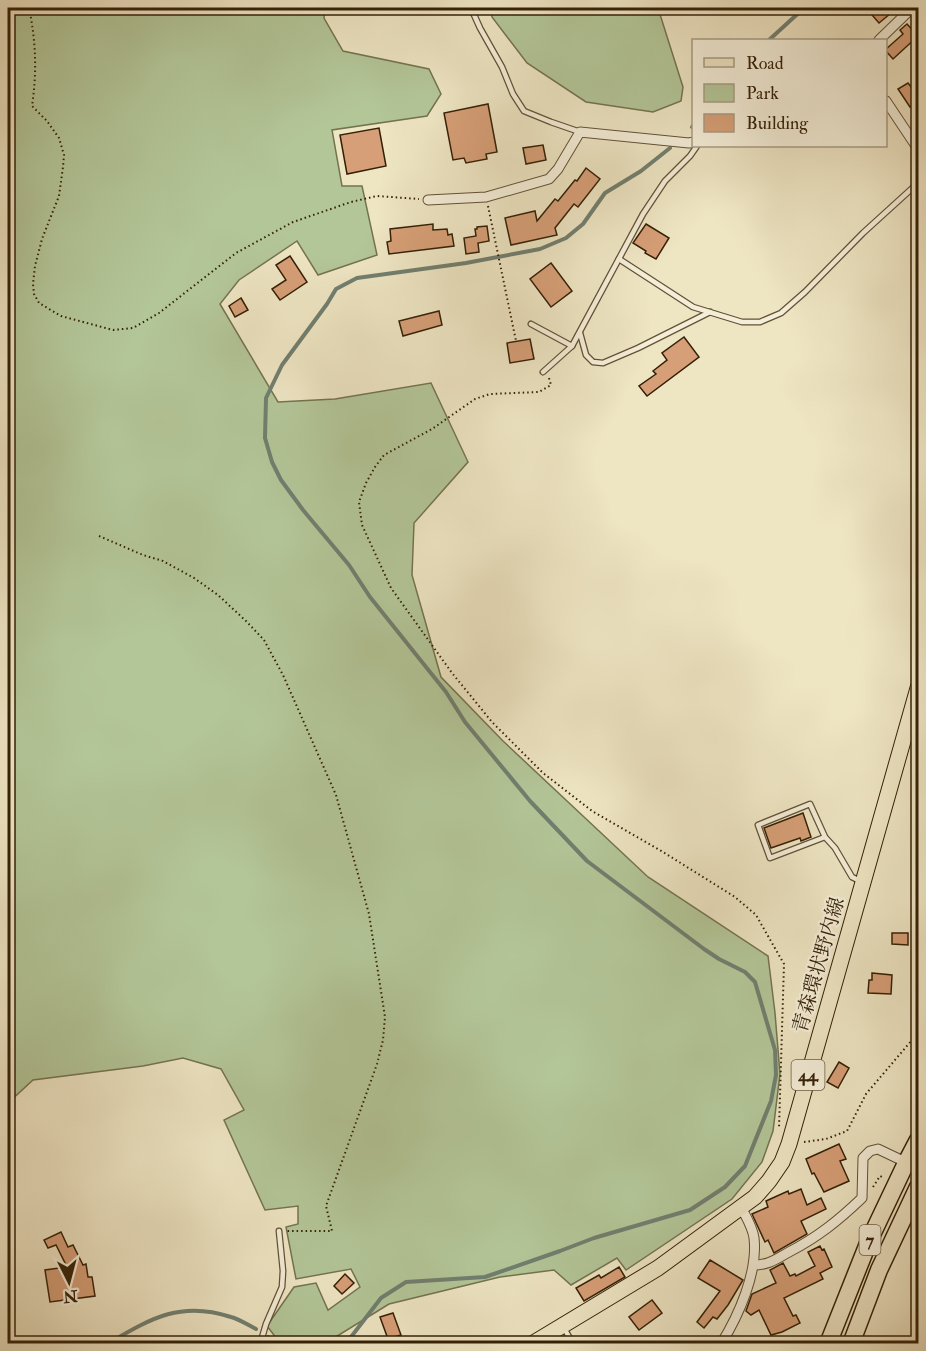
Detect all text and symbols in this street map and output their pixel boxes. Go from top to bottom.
legend [692,39,887,147]
text: Road [746,52,784,75]
text: Park [746,82,779,105]
text: Building [746,112,809,135]
street label: 青森環状野内線 [787,894,850,1036]
road number: 44 [792,1060,824,1090]
road number: 7 [860,1225,880,1255]
north arrow [39,1252,99,1312]
text: N [62,1285,80,1307]

